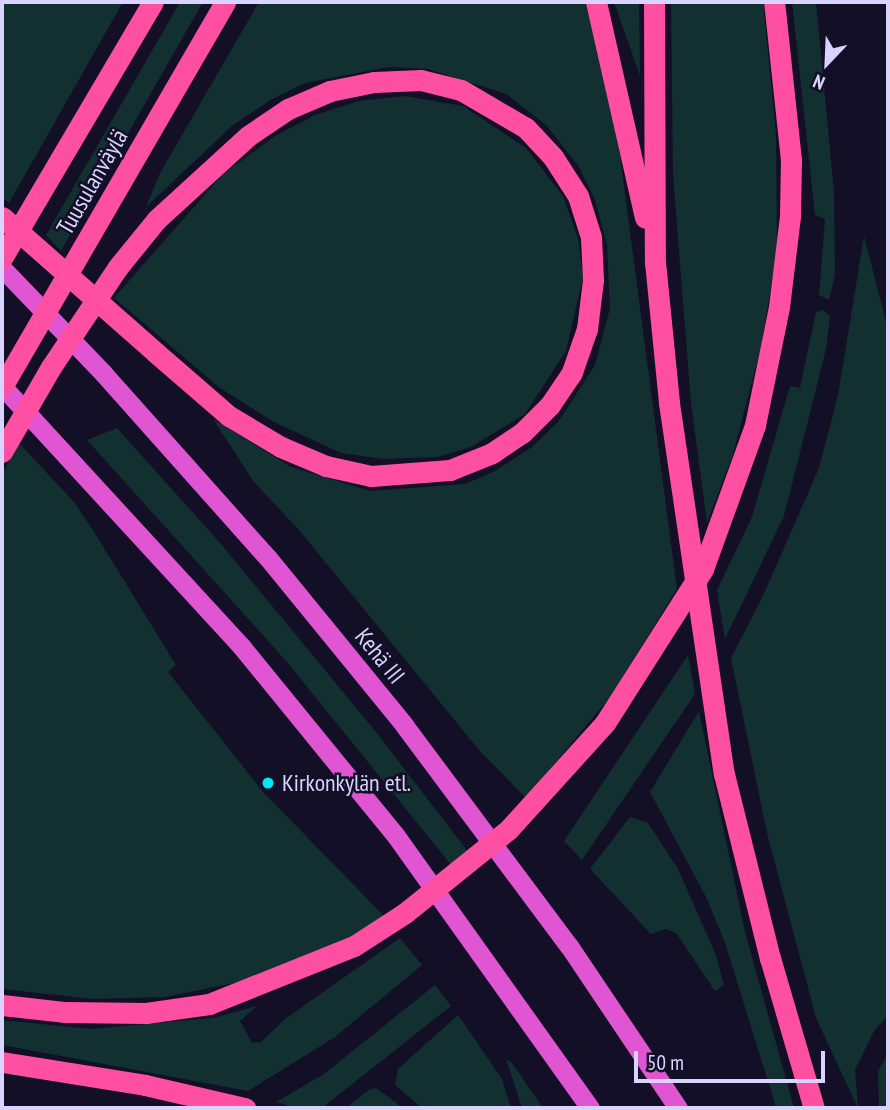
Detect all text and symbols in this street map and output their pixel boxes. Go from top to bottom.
north arrow [792,28,862,98]
text: N [809,69,828,95]
street label: Tuusulanväylä [50,124,134,240]
street label: Kehä III [349,623,411,689]
place label: Kirkonkylän etl. [282,769,411,797]
marker: Kirkonkylän etl. [260,775,276,791]
scale bar [638,1036,829,1080]
text: 50 m [647,1049,684,1076]

